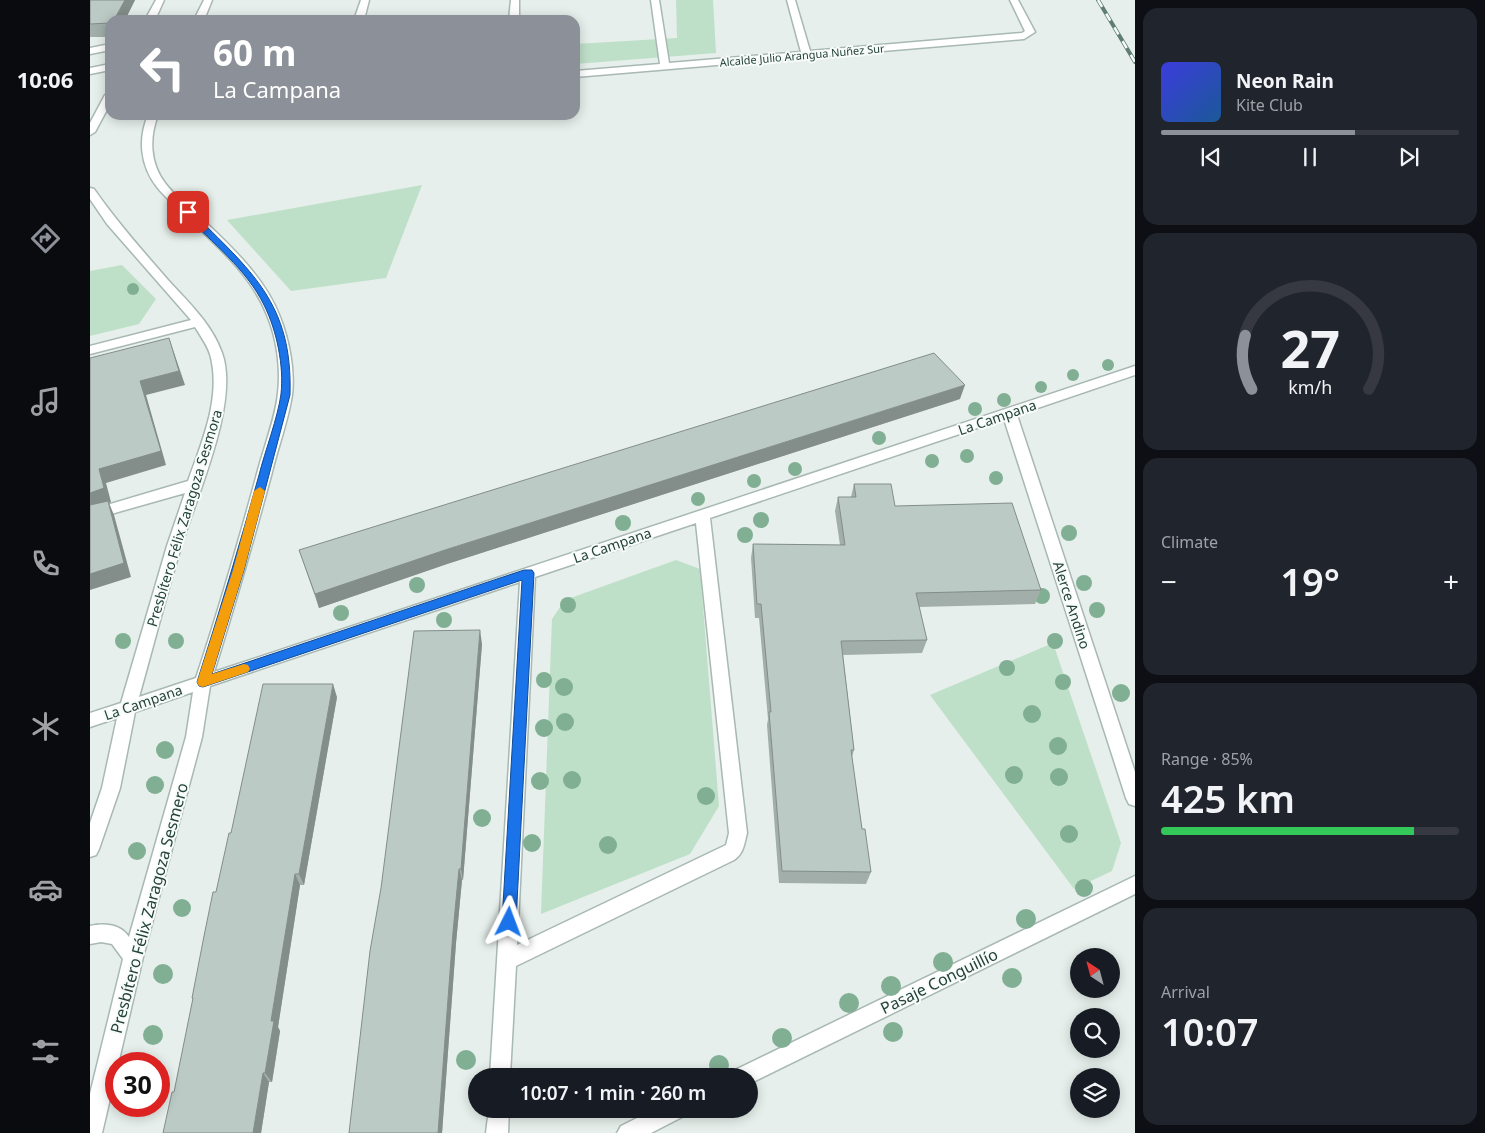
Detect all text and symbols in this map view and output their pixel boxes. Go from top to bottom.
text: 60 m [213,29,296,76]
icon: left [130,35,195,100]
street label: Alcalde Julio Arangua Nuñez Sur [719,40,885,70]
text: 10:06 [17,64,73,94]
text: Neon Rain [1236,68,1334,94]
text: La Campana [213,74,341,104]
text: Kite Club [1236,94,1303,116]
icon: previous [1197,143,1225,171]
icon: pause [1296,143,1324,171]
icon: next [1395,143,1423,171]
pin [167,191,209,233]
icon: arrive [174,198,202,226]
icon: directions [28,221,63,256]
text: 27 [1280,312,1340,383]
text: km/h [1288,375,1332,399]
icon: music [28,384,63,419]
street label: La Campana [955,395,1039,439]
street label: Presbítero Félix Zaragoza Sesmora [142,407,226,629]
street label: La Campana [570,523,654,567]
text: Climate [1161,531,1218,553]
icon: phone [28,546,63,581]
text: 19° [1280,555,1340,607]
street label: Alerce Andino [1049,559,1095,651]
text: − [1161,562,1177,600]
text: + [1443,562,1459,600]
street label: La Campana [101,680,185,724]
icon: climate [28,709,63,744]
text: Range · 85% [1161,748,1253,770]
text: 425 km [1161,772,1295,824]
street label: Presbítero Félix Zaragoza Sesmero [105,780,193,1036]
icon: car [28,872,63,907]
position arrow [482,895,534,947]
street label: Pasaje Conguillío [877,943,1001,1019]
north arrow [1070,948,1120,998]
map controls [1070,948,1120,1118]
text: Arrival [1161,981,1210,1003]
text: 10:07 [1161,1005,1258,1057]
button: search [1070,1008,1120,1058]
icon: filters [28,1034,63,1069]
speed limit sign: 30 [105,1052,170,1117]
button: layers [1070,1068,1120,1118]
text: 10:07 · 1 min · 260 m [520,1080,706,1106]

